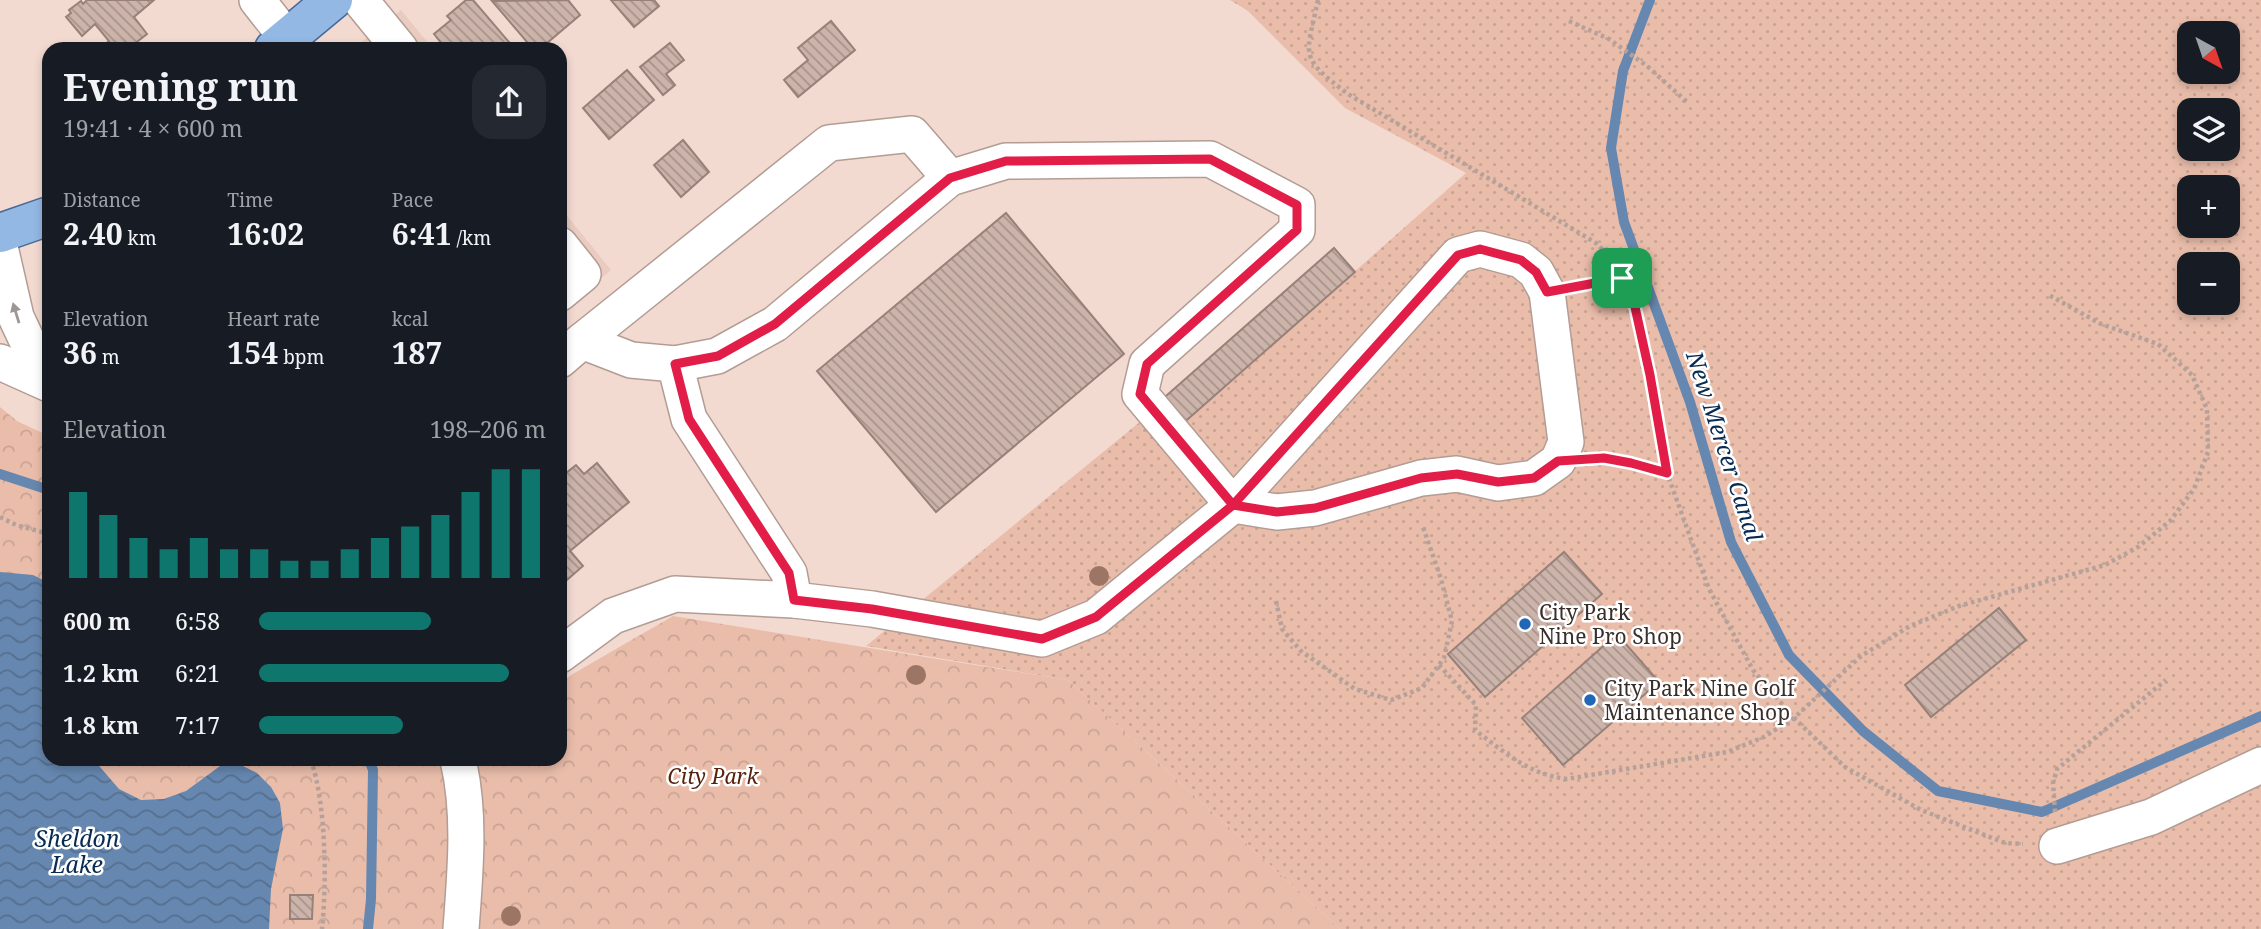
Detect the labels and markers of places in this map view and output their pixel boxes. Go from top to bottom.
pin [1592,248,1652,308]
place label: City Park Nine Pro Shop [1539,598,1682,650]
marker: City Park Nine Pro Shop [1517,616,1533,632]
place label: City Park Nine Golf Maintenance Shop [1604,674,1797,726]
marker: City Park Nine Golf Maintenance Shop [1582,692,1598,708]

